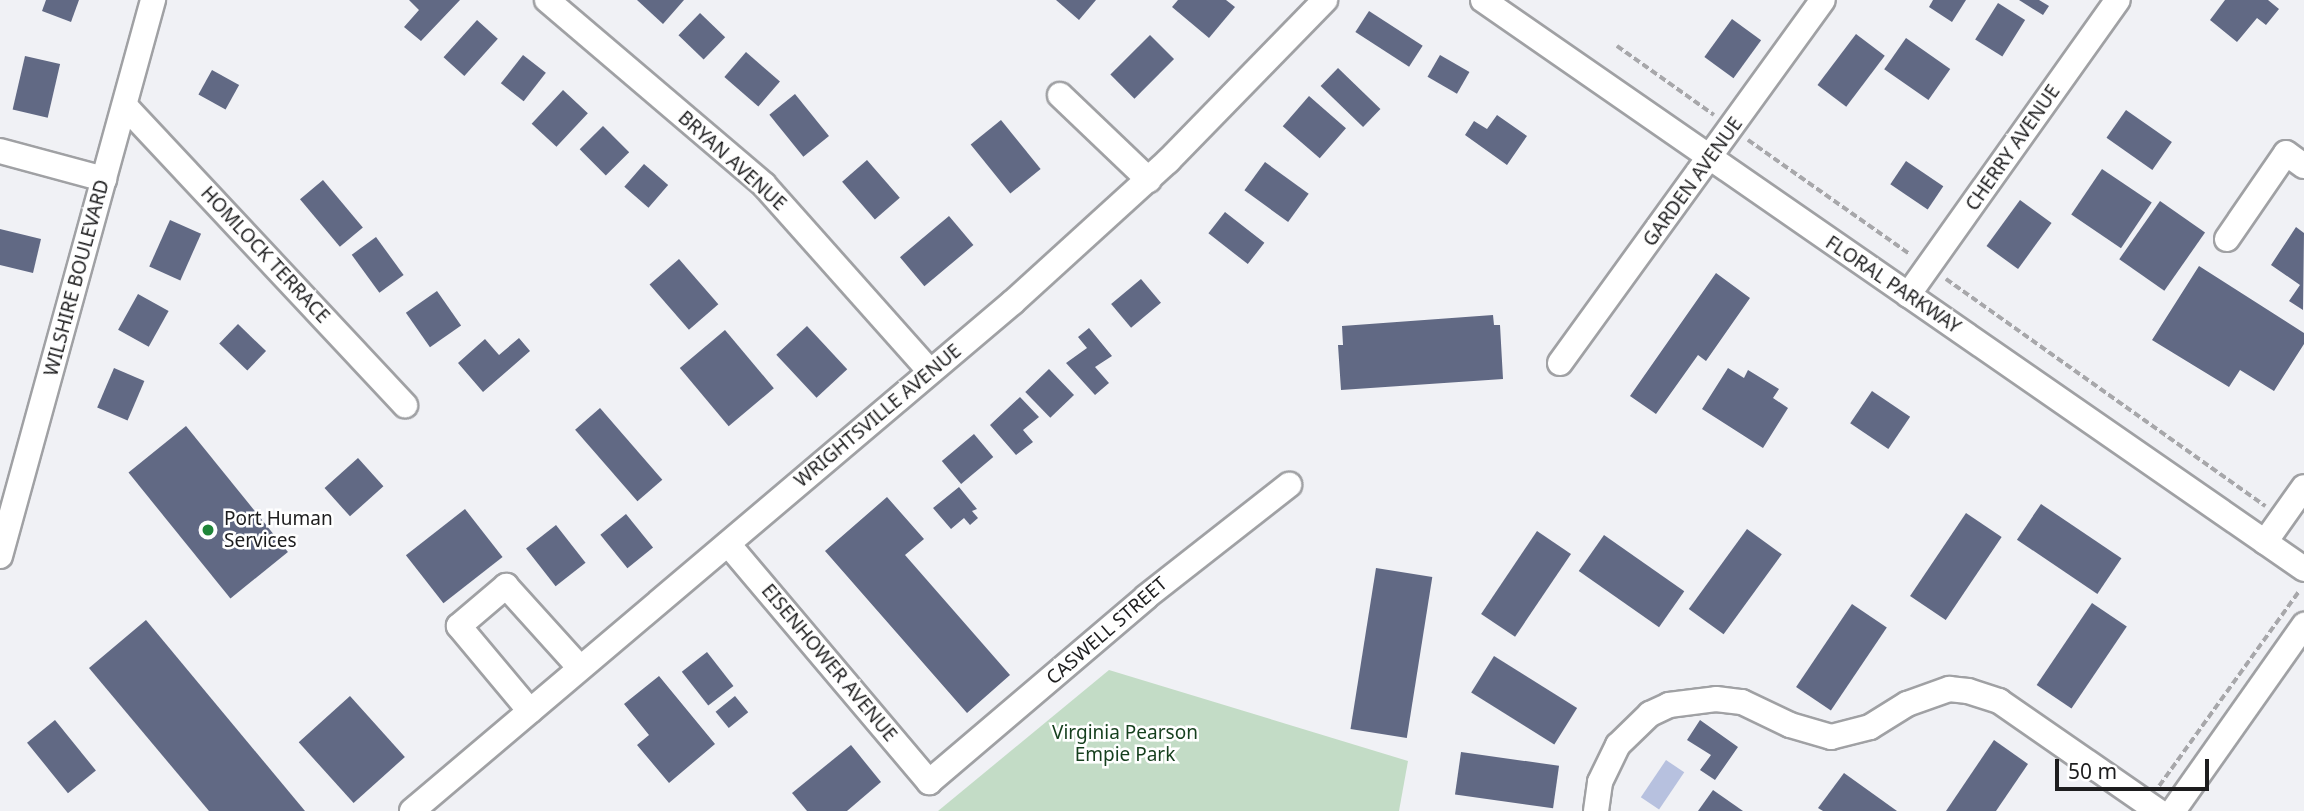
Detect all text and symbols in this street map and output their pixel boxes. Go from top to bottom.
street label: CHERRY AVENUE [1961,81,2065,215]
street label: BRYAN AVENUE [673,107,791,215]
street label: GARDEN AVENUE [1639,113,1747,251]
street label: WILSHIRE BOULEVARD [40,177,114,379]
street label: HOMLOCK TERRACE [196,182,334,328]
street label: FLORAL PARKWAY [1821,231,1965,339]
street label: WRIGHTSVILLE AVENUE [790,340,966,492]
place label: Port Human Services [224,508,333,552]
marker: Port Human Services [198,520,218,540]
street label: CASWELL STREET [1042,572,1172,690]
street label: EISENHOWER AVENUE [757,580,901,746]
park label: Virginia Pearson Empie Park [1052,722,1198,766]
scale bar [2059,744,2213,788]
text: 50 m [2068,757,2117,785]

